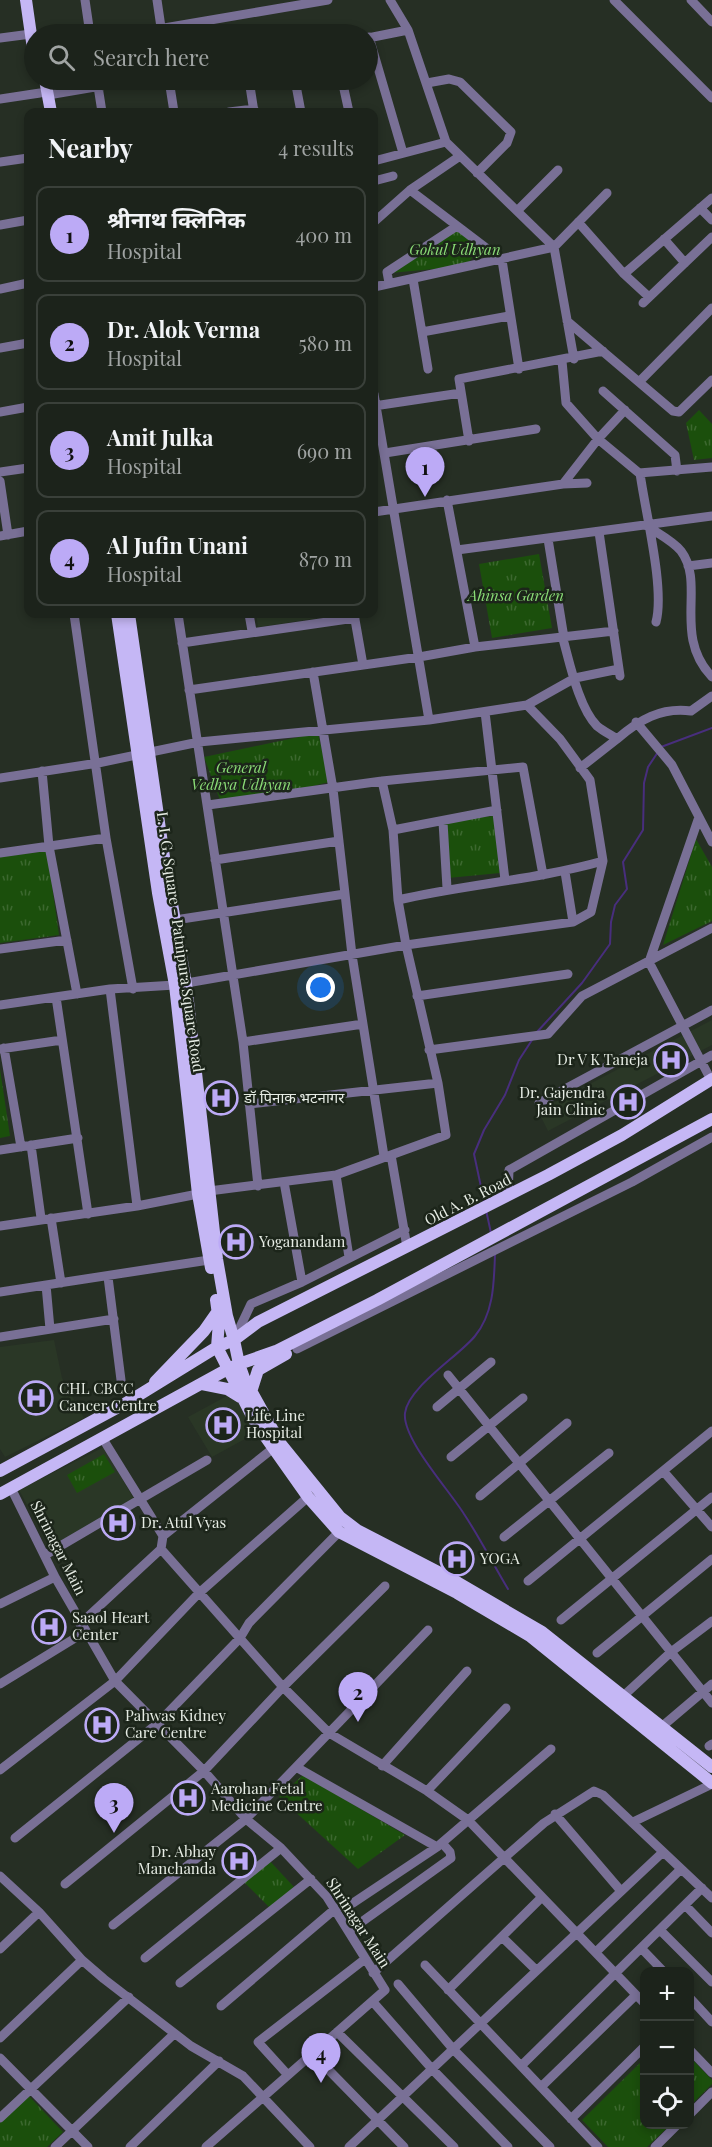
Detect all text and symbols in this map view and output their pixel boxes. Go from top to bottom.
search box [24,24,378,90]
icon: search [45,41,78,74]
text: Search here [93,42,209,72]
text: Nearby [48,130,133,165]
text: 4 results [278,134,354,161]
text: श्रीनाथ क्लिनिक [107,204,246,234]
text: 1 [66,221,73,248]
text: 400 m [295,221,352,248]
text: Hospital [107,237,182,264]
park label: Gokul Udhyan [409,239,501,259]
text: Dr. Alok Verma [107,314,260,344]
text: 2 [64,329,75,356]
text: 580 m [299,329,352,356]
text: Hospital [107,344,182,371]
text: Amit Julka [107,422,213,452]
text: 3 [65,437,74,464]
text: 690 m [297,437,352,464]
pin: 1 [406,448,444,497]
text: Hospital [107,452,182,479]
text: Al Jufin Unani [107,530,248,560]
text: 4 [64,545,75,572]
text: 870 m [299,545,352,572]
text: Hospital [107,560,182,587]
park label: Ahinsa Garden [466,585,564,605]
park label: General Vedhya Udhyan [191,757,291,794]
street label: L. I. G. Square - Patnipura Square Road [153,810,209,1074]
your location [306,973,335,1002]
hospital icon: Dr V K Taneja [653,1042,689,1078]
place label: Dr V K Taneja [557,1049,649,1069]
hospital icon: डॉ पिनाक भटनागर [203,1080,239,1116]
place label: Dr. Gajendra Jain Clinic [519,1082,606,1119]
hospital icon: Dr. Gajendra Jain Clinic [610,1084,646,1120]
place label: डॉ पिनाक भटनागर [243,1087,345,1107]
street label: Old A. B. Road [421,1169,515,1230]
hospital icon: Yoganandam [218,1224,254,1260]
place label: Yoganandam [258,1231,346,1251]
place label: CHL CBCC Cancer Centre [59,1378,157,1415]
hospital icon: CHL CBCC Cancer Centre [18,1380,54,1416]
place label: Life Line Hospital [246,1405,305,1442]
hospital icon: Life Line Hospital [205,1407,241,1443]
street label: Shrinagar Main [26,1497,91,1598]
hospital icon: Dr. Atul Vyas [100,1505,136,1541]
place label: Dr. Atul Vyas [141,1512,226,1532]
hospital icon: YOGA [439,1541,475,1577]
place label: YOGA [479,1548,520,1568]
place label: Saaol Heart Center [72,1607,150,1644]
hospital icon: Saaol Heart Center [31,1609,67,1645]
pin: 2 [338,1672,378,1722]
place label: Pahwas Kidney Care Centre [125,1705,227,1742]
hospital icon: Pahwas Kidney Care Centre [84,1707,120,1743]
place label: Aarohan Fetal Medicine Centre [210,1778,323,1815]
hospital icon: Aarohan Fetal Medicine Centre [170,1780,206,1816]
pin: 3 [94,1784,134,1833]
place label: Dr. Abhay Manchanda [138,1841,217,1878]
hospital icon: Dr. Abhay Manchanda [221,1843,257,1879]
street label: Shrinagar Main [322,1874,395,1971]
map controls [640,1967,694,2129]
button: + [640,1967,694,2021]
button: − [640,2021,694,2075]
pin: 4 [302,2034,340,2083]
button: locate [640,2075,694,2129]

